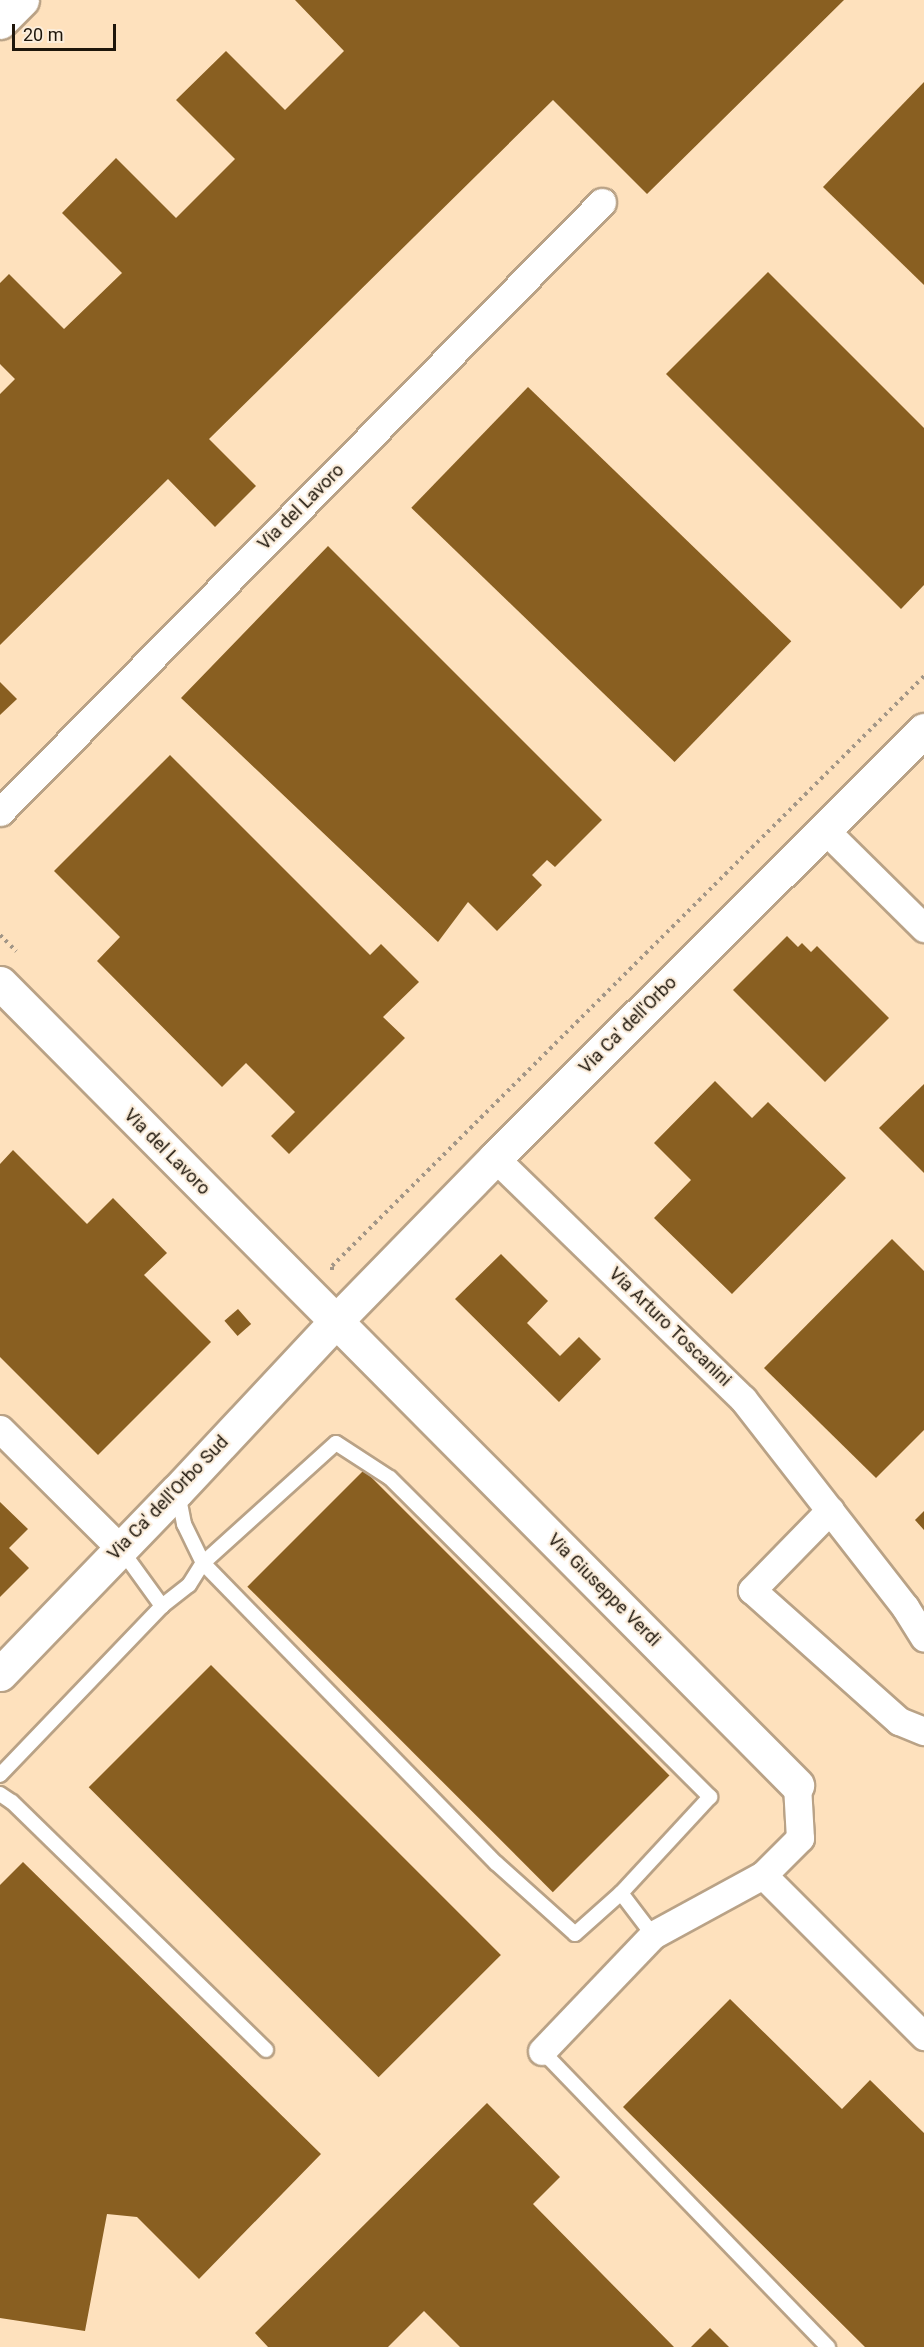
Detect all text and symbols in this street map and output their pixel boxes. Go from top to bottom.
scale bar [15,12,118,50]
text: 20 m [23,24,63,45]
street label: Via del Lavoro [253,459,349,555]
street label: Via Ca' dell'Orbo [575,972,681,1078]
street label: Via del Lavoro [119,1104,215,1200]
street label: Via Arturo Toscanini [604,1263,736,1391]
street label: Via Ca' dell'Orbo Sud [103,1431,233,1565]
street label: Via Giuseppe Verdi [543,1529,665,1651]

